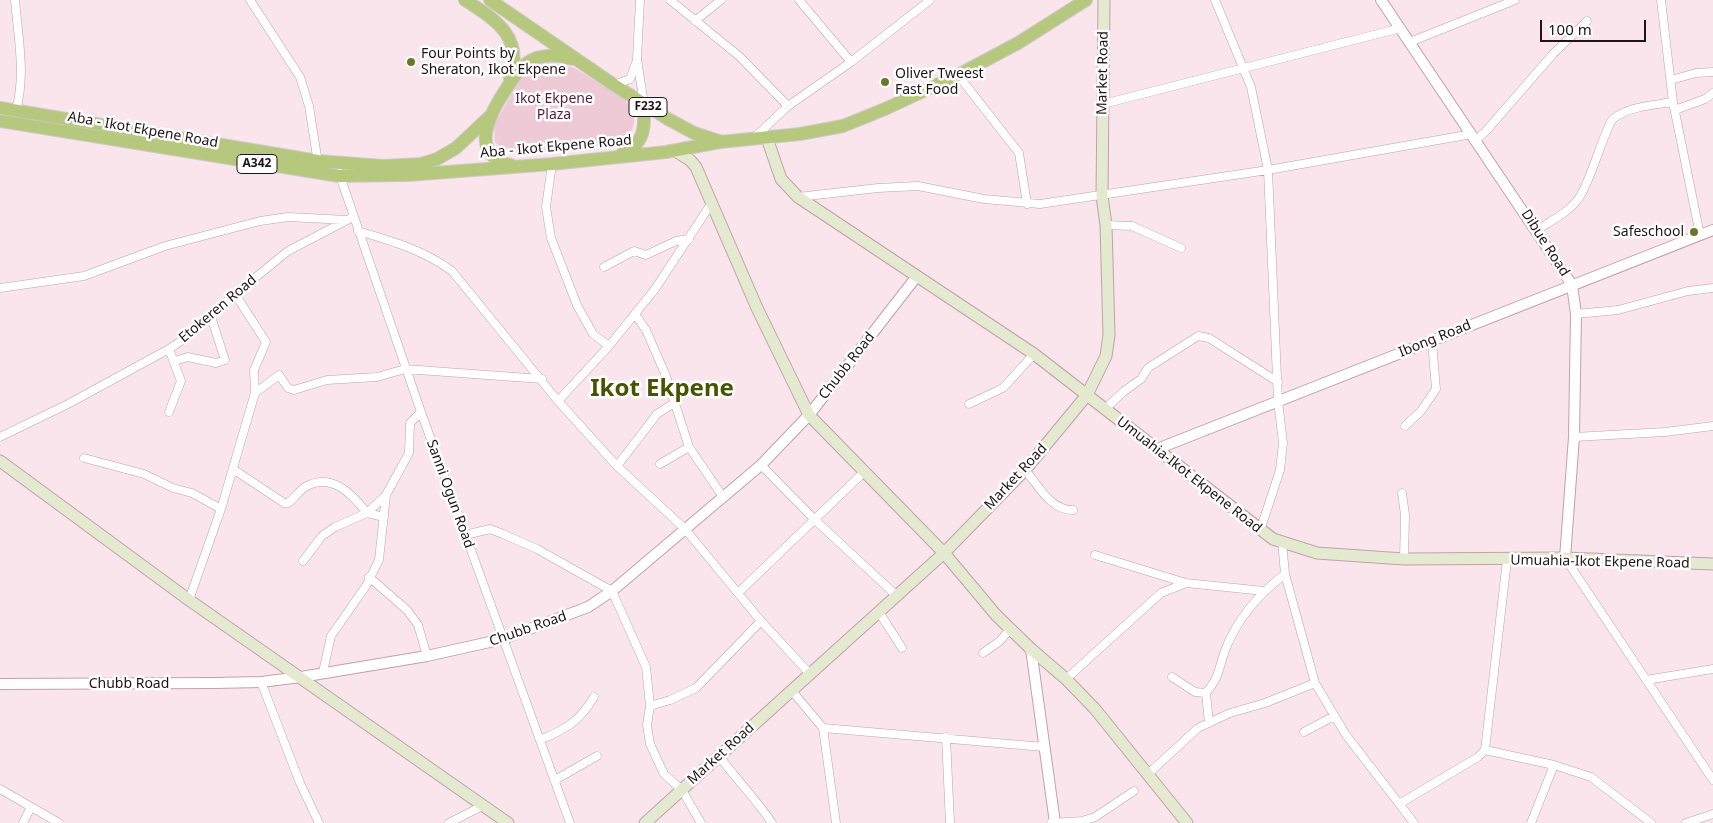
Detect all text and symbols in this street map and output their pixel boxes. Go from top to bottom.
scale bar [1543,10,1649,42]
text: 100 m [1548,19,1592,39]
street label: Market Road [1094,31,1112,115]
place label: Four Points by Sheraton, Ikot Ekpene [421,46,566,78]
marker: Four Points by Sheraton, Ikot Ekpene [405,56,417,68]
place label: Oliver Tweest Fast Food [895,66,984,98]
marker: Oliver Tweest Fast Food [879,76,891,88]
park label: Ikot Ekpene Plaza [515,91,593,124]
road number: F232 [629,98,667,116]
street label: Aba - Ikot Ekpene Road [67,109,219,151]
street label: Aba - Ikot Ekpene Road [479,132,633,162]
road number: A342 [237,154,277,173]
street label: Dibue Road [1517,206,1573,280]
place label: Safeschool [1613,224,1684,240]
marker: Safeschool [1688,226,1700,238]
street label: Etokeren Road [176,272,260,346]
street label: Ibong Road [1396,317,1474,361]
street label: Chubb Road [816,329,878,403]
district label: Ikot Ekpene [590,375,734,403]
street label: Umuahia-Ikot Ekpene Road [1113,413,1265,537]
street label: Sanni Ogun Road [423,437,477,551]
street label: Market Road [981,441,1051,513]
street label: Umuahia-Ikot Ekpene Road [1510,552,1690,572]
street label: Chubb Road [487,608,569,650]
street label: Chubb Road [89,676,169,692]
street label: Market Road [684,720,758,788]

